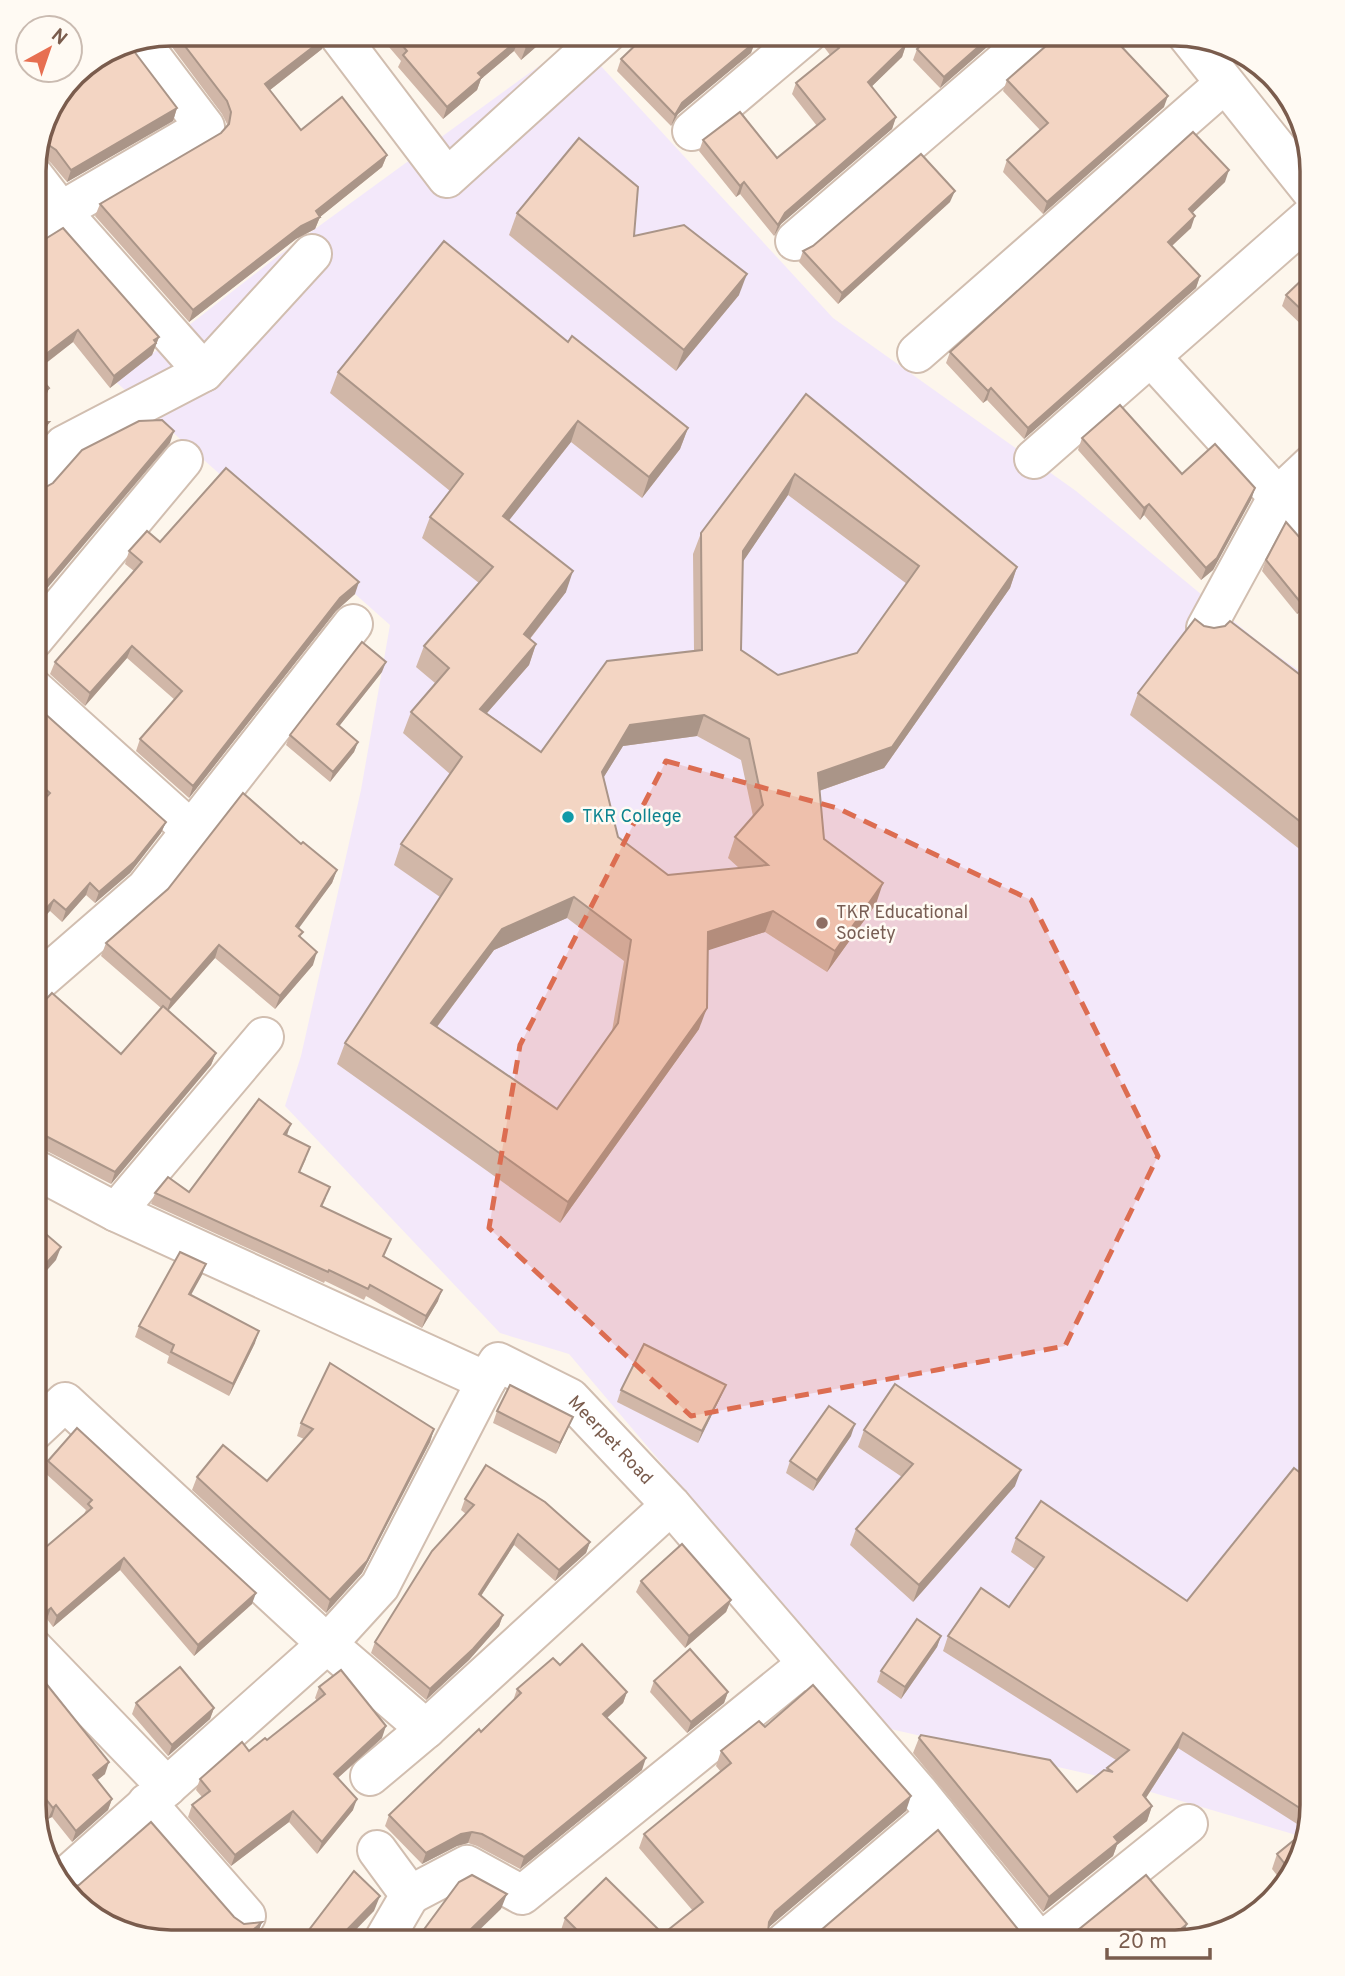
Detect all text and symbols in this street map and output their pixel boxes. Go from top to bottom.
north arrow [14,14,84,84]
text: N [46,24,72,51]
place label: TKR College [582,806,681,829]
marker: TKR College [560,809,576,825]
place label: TKR Educational Society [836,902,968,946]
marker: TKR Educational Society [814,915,830,931]
street label: Meerpet Road [563,1391,658,1490]
scale bar [1107,1916,1210,1960]
text: 20 m [1118,1929,1167,1956]

